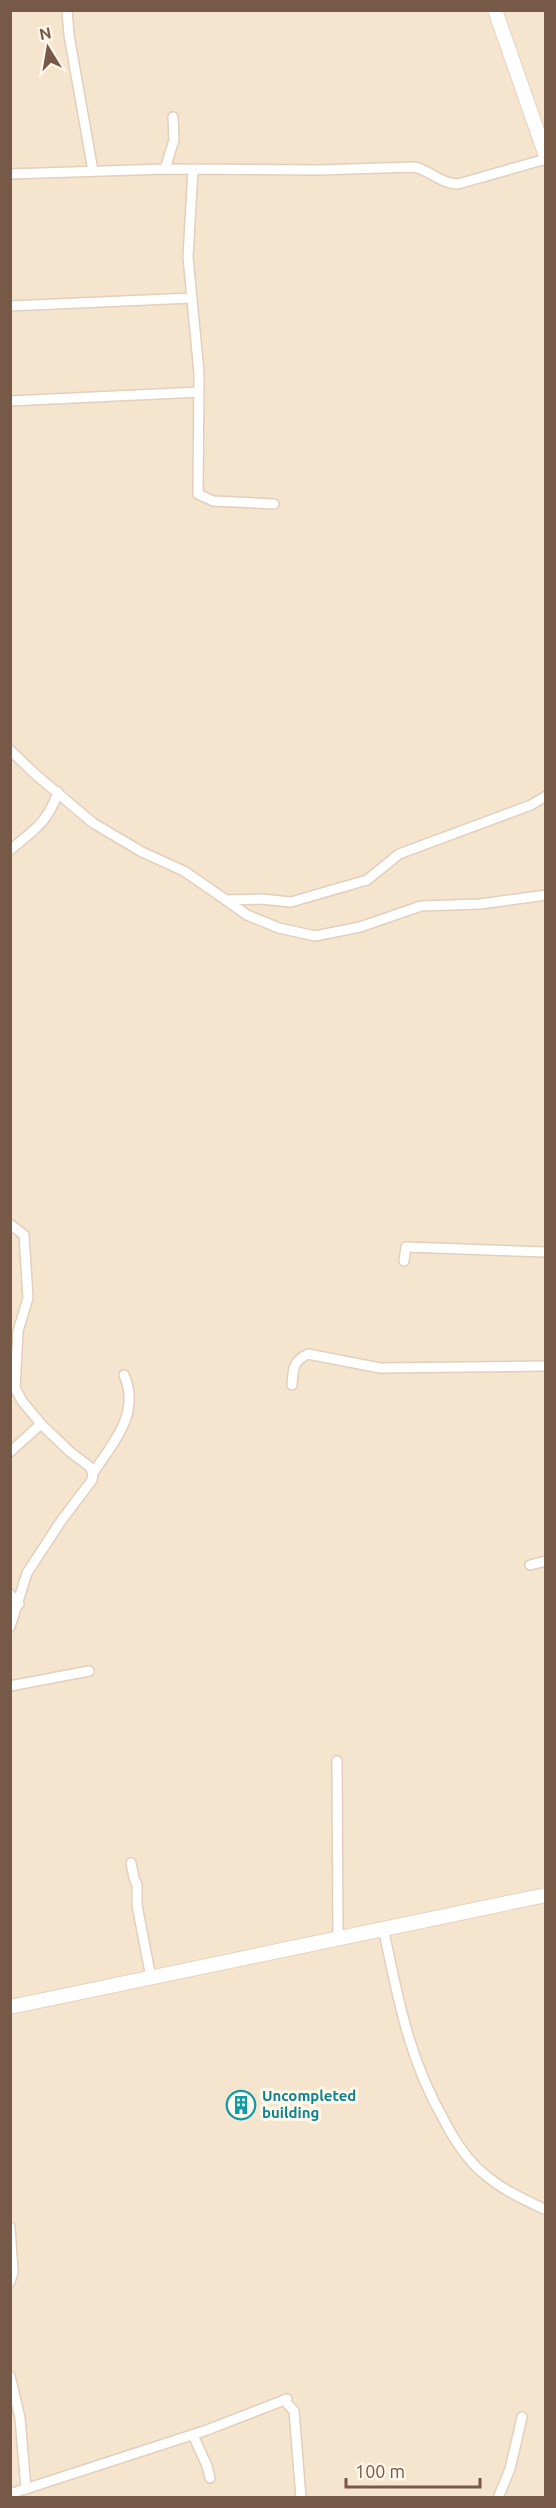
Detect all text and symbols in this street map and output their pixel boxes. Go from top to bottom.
north arrow [18,18,78,78]
text: N [38,23,53,43]
place label: Uncompleted building [262,2087,356,2121]
building icon: Uncompleted building [225,2089,257,2121]
scale bar [346,2451,480,2489]
text: 100 m [355,2461,405,2481]

